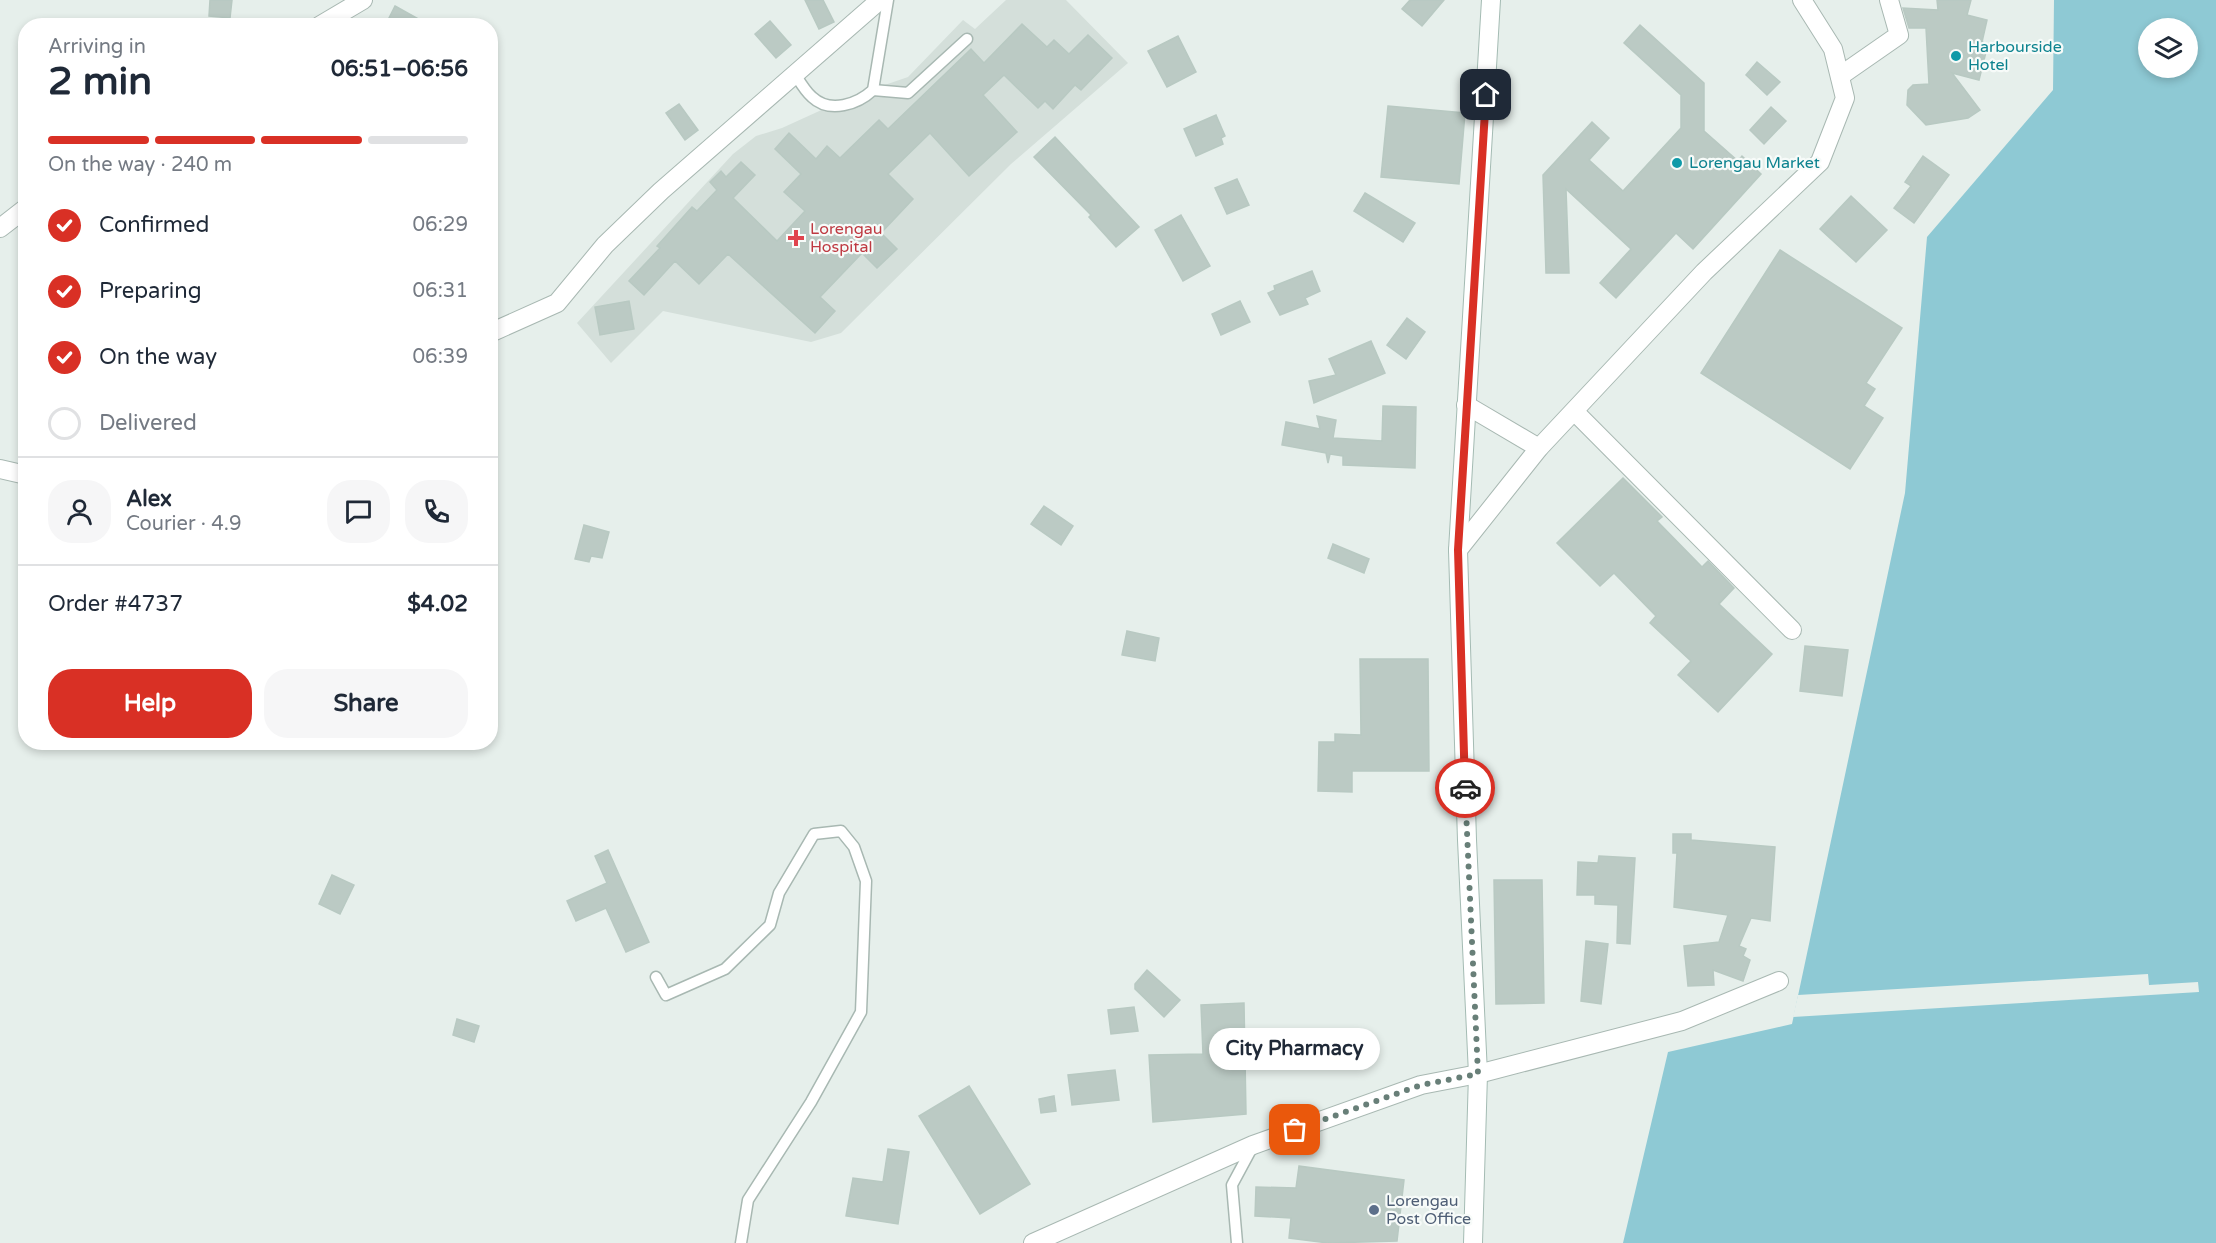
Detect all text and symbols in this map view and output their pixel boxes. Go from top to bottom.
map controls [2138,18,2198,78]
button: layers [2138,18,2198,78]
text: Arriving in [48,35,146,59]
place label: Harbourside Hotel [1968,37,2062,75]
marker: Harbourside Hotel [1949,49,1963,63]
text: 06:51–06:56 [331,56,468,82]
text: 2 min [48,58,152,105]
pin [1460,69,1511,120]
icon: home [1469,78,1502,111]
text: On the way · 240 m [48,153,232,177]
place label: Lorengau Market [1689,153,1820,173]
marker: Lorengau Market [1670,156,1684,170]
icon: check [48,209,81,242]
text: Confirmed [99,212,209,238]
text: 06:29 [413,213,468,237]
place label: Lorengau Hospital [810,219,882,257]
marker: Lorengau Hospital [787,229,805,247]
icon: check [48,275,81,308]
text: Preparing [99,278,202,304]
text: 06:31 [413,279,468,303]
icon: check [48,341,81,374]
text: On the way [99,344,217,370]
text: 06:39 [413,345,468,369]
text: Delivered [99,410,197,436]
button: person [48,480,111,543]
button: chat [327,480,390,543]
button: phone [405,480,468,543]
text: Alex [126,486,172,512]
text: Courier · 4.9 [126,512,241,536]
text: Order #4737 [48,591,183,617]
text: $4.02 [407,591,468,617]
button: Help [48,669,252,738]
button: Share [264,669,468,738]
courier [1435,758,1495,818]
icon: car [1449,772,1482,805]
callout: City Pharmacy [1210,1028,1380,1070]
text: City Pharmacy [1226,1037,1363,1061]
pin [1269,1104,1320,1155]
icon: bag [1278,1113,1311,1146]
place label: Lorengau Post Office [1386,1191,1471,1229]
marker: Lorengau Post Office [1367,1203,1381,1217]

